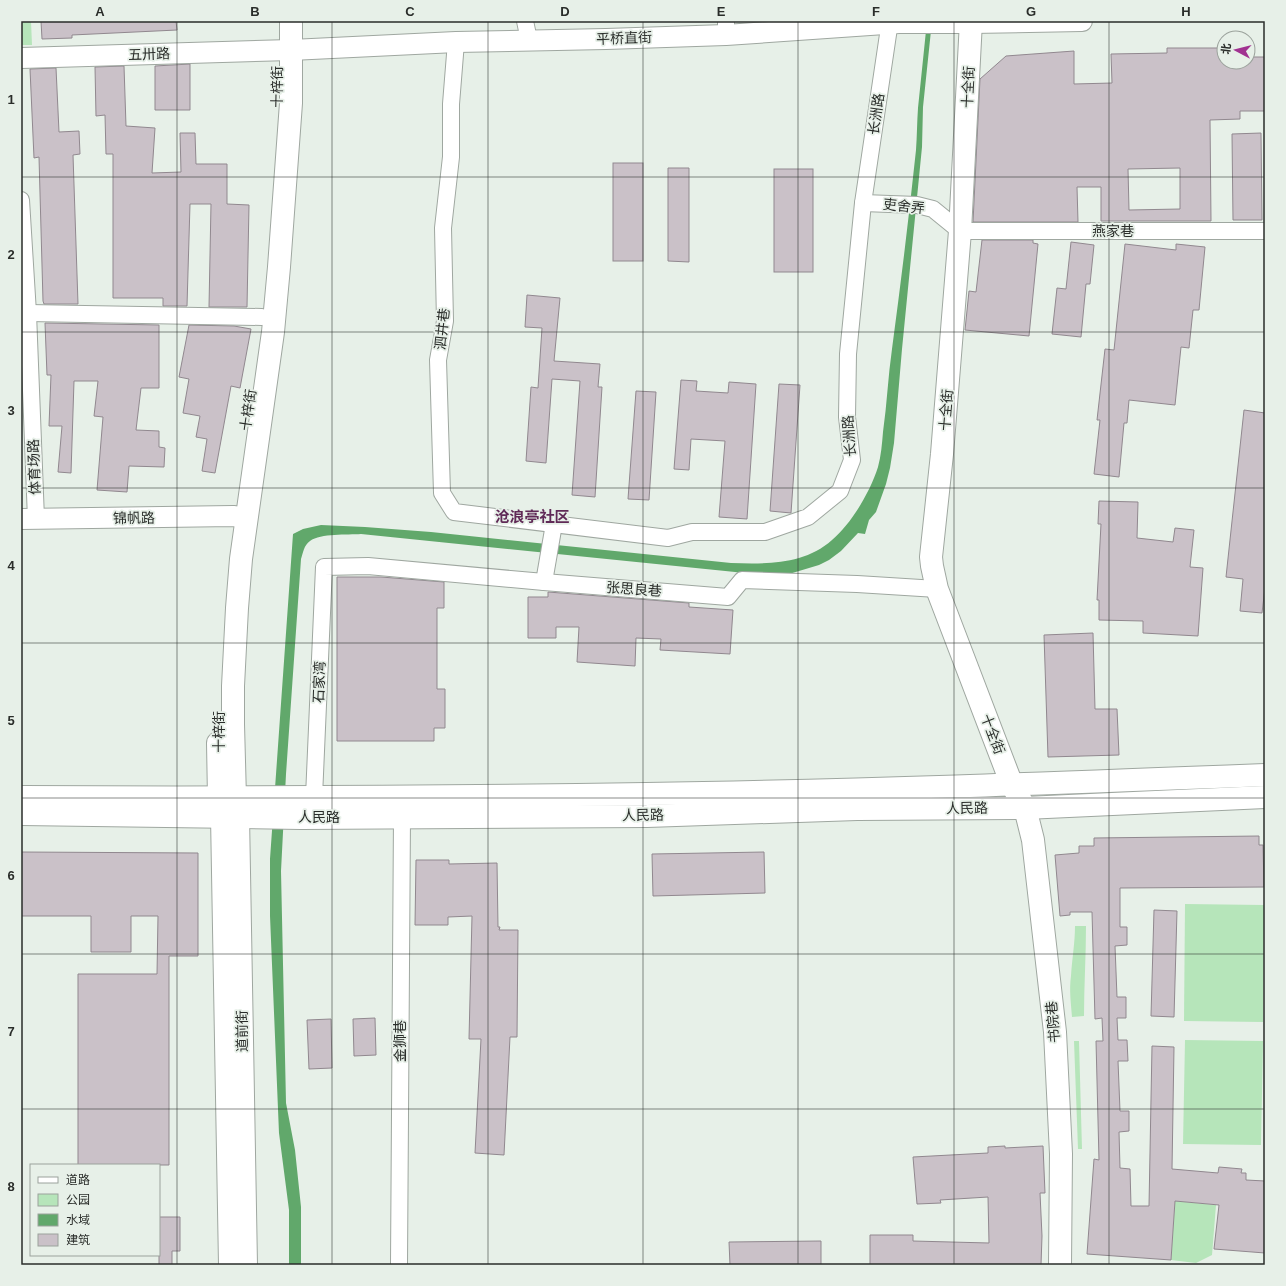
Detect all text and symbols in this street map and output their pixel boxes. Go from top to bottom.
text: A [95,4,105,19]
text: B [250,4,260,19]
text: C [405,4,415,19]
text: D [560,4,570,19]
text: E [717,4,726,19]
text: F [872,4,880,19]
text: G [1026,4,1036,19]
text: H [1181,4,1191,19]
street label: 平桥直街 [596,29,652,47]
north arrow [1216,30,1256,70]
text: 北 [1219,43,1233,55]
street label: 五卅路 [128,45,170,63]
street label: 十梓街 [269,66,285,108]
street label: 十全街 [959,66,977,108]
text: 1 [7,92,15,107]
street label: 长洲路 [865,92,887,136]
street label: 吏舍弄 [882,196,926,216]
street label: 燕家巷 [1092,223,1134,239]
text: 2 [7,247,15,262]
street label: 泗井巷 [432,307,452,351]
street label: 十梓街 [237,388,259,432]
street label: 十全街 [936,388,956,432]
text: 3 [7,403,15,418]
street label: 长洲路 [840,414,858,458]
street label: 体育场路 [25,439,43,495]
district label: 沧浪亭社区 [494,508,570,525]
street label: 锦帆路 [113,510,155,526]
text: 4 [7,558,15,573]
street label: 张思良巷 [606,579,662,599]
street label: 石家湾 [310,661,328,703]
street label: 十梓街 [211,711,227,753]
street label: 十全街 [978,712,1008,756]
text: 5 [7,713,15,728]
street label: 人民路 [946,800,988,816]
street label: 人民路 [622,807,664,823]
street label: 人民路 [298,809,340,825]
text: 6 [7,868,15,883]
street label: 书院巷 [1043,1000,1063,1044]
street label: 道前街 [234,1010,250,1052]
street label: 金狮巷 [392,1020,408,1062]
text: 7 [7,1024,15,1039]
legend [30,1164,160,1256]
text: 道路 [66,1173,90,1187]
text: 8 [7,1179,15,1194]
text: 公园 [66,1193,90,1207]
text: 水域 [66,1213,90,1227]
text: 建筑 [66,1233,90,1247]

